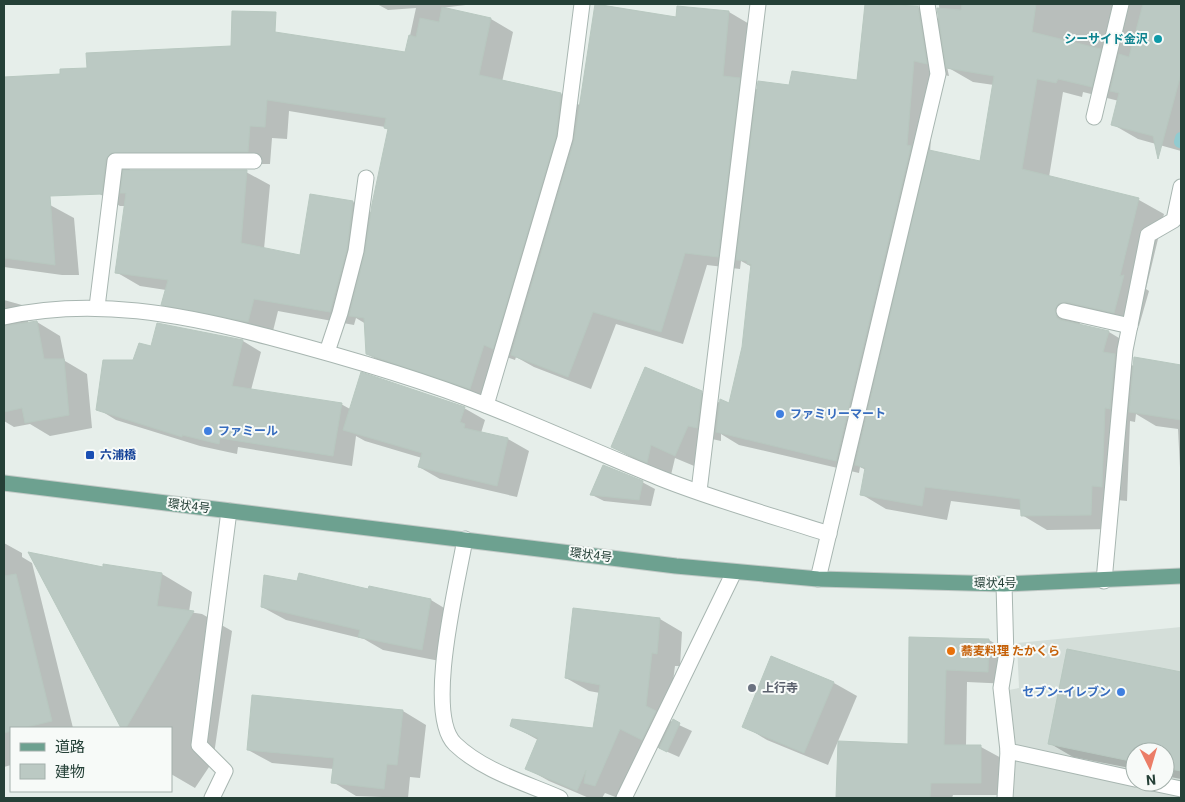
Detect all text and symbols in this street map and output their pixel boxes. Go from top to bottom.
place label: シーサイド金沢 [1064,32,1148,46]
marker: シーサイド金沢 [1152,33,1164,45]
place label: ファミリーマート [790,407,886,421]
marker: ファミリーマート [774,408,786,420]
place label: ファミール [218,424,278,438]
marker: ファミール [202,425,214,437]
place label: 六浦橋 [100,448,137,462]
marker: 六浦橋 [84,449,96,461]
street label: 環状4号 [167,496,211,516]
street label: 環状4号 [569,545,613,565]
street label: 環状4号 [974,576,1016,590]
place label: 蕎麦料理 たかくら [961,644,1060,658]
marker: 蕎麦料理 たかくら [945,645,957,657]
place label: 上行寺 [762,681,798,695]
marker: 上行寺 [746,682,758,694]
place label: セブン-イレブン [1022,685,1111,699]
marker: セブン-イレブン [1115,686,1127,698]
legend [10,727,172,792]
text: 道路 [55,738,85,756]
north arrow [1125,742,1175,792]
text: 建物 [55,763,85,781]
text: N [1146,772,1157,788]

